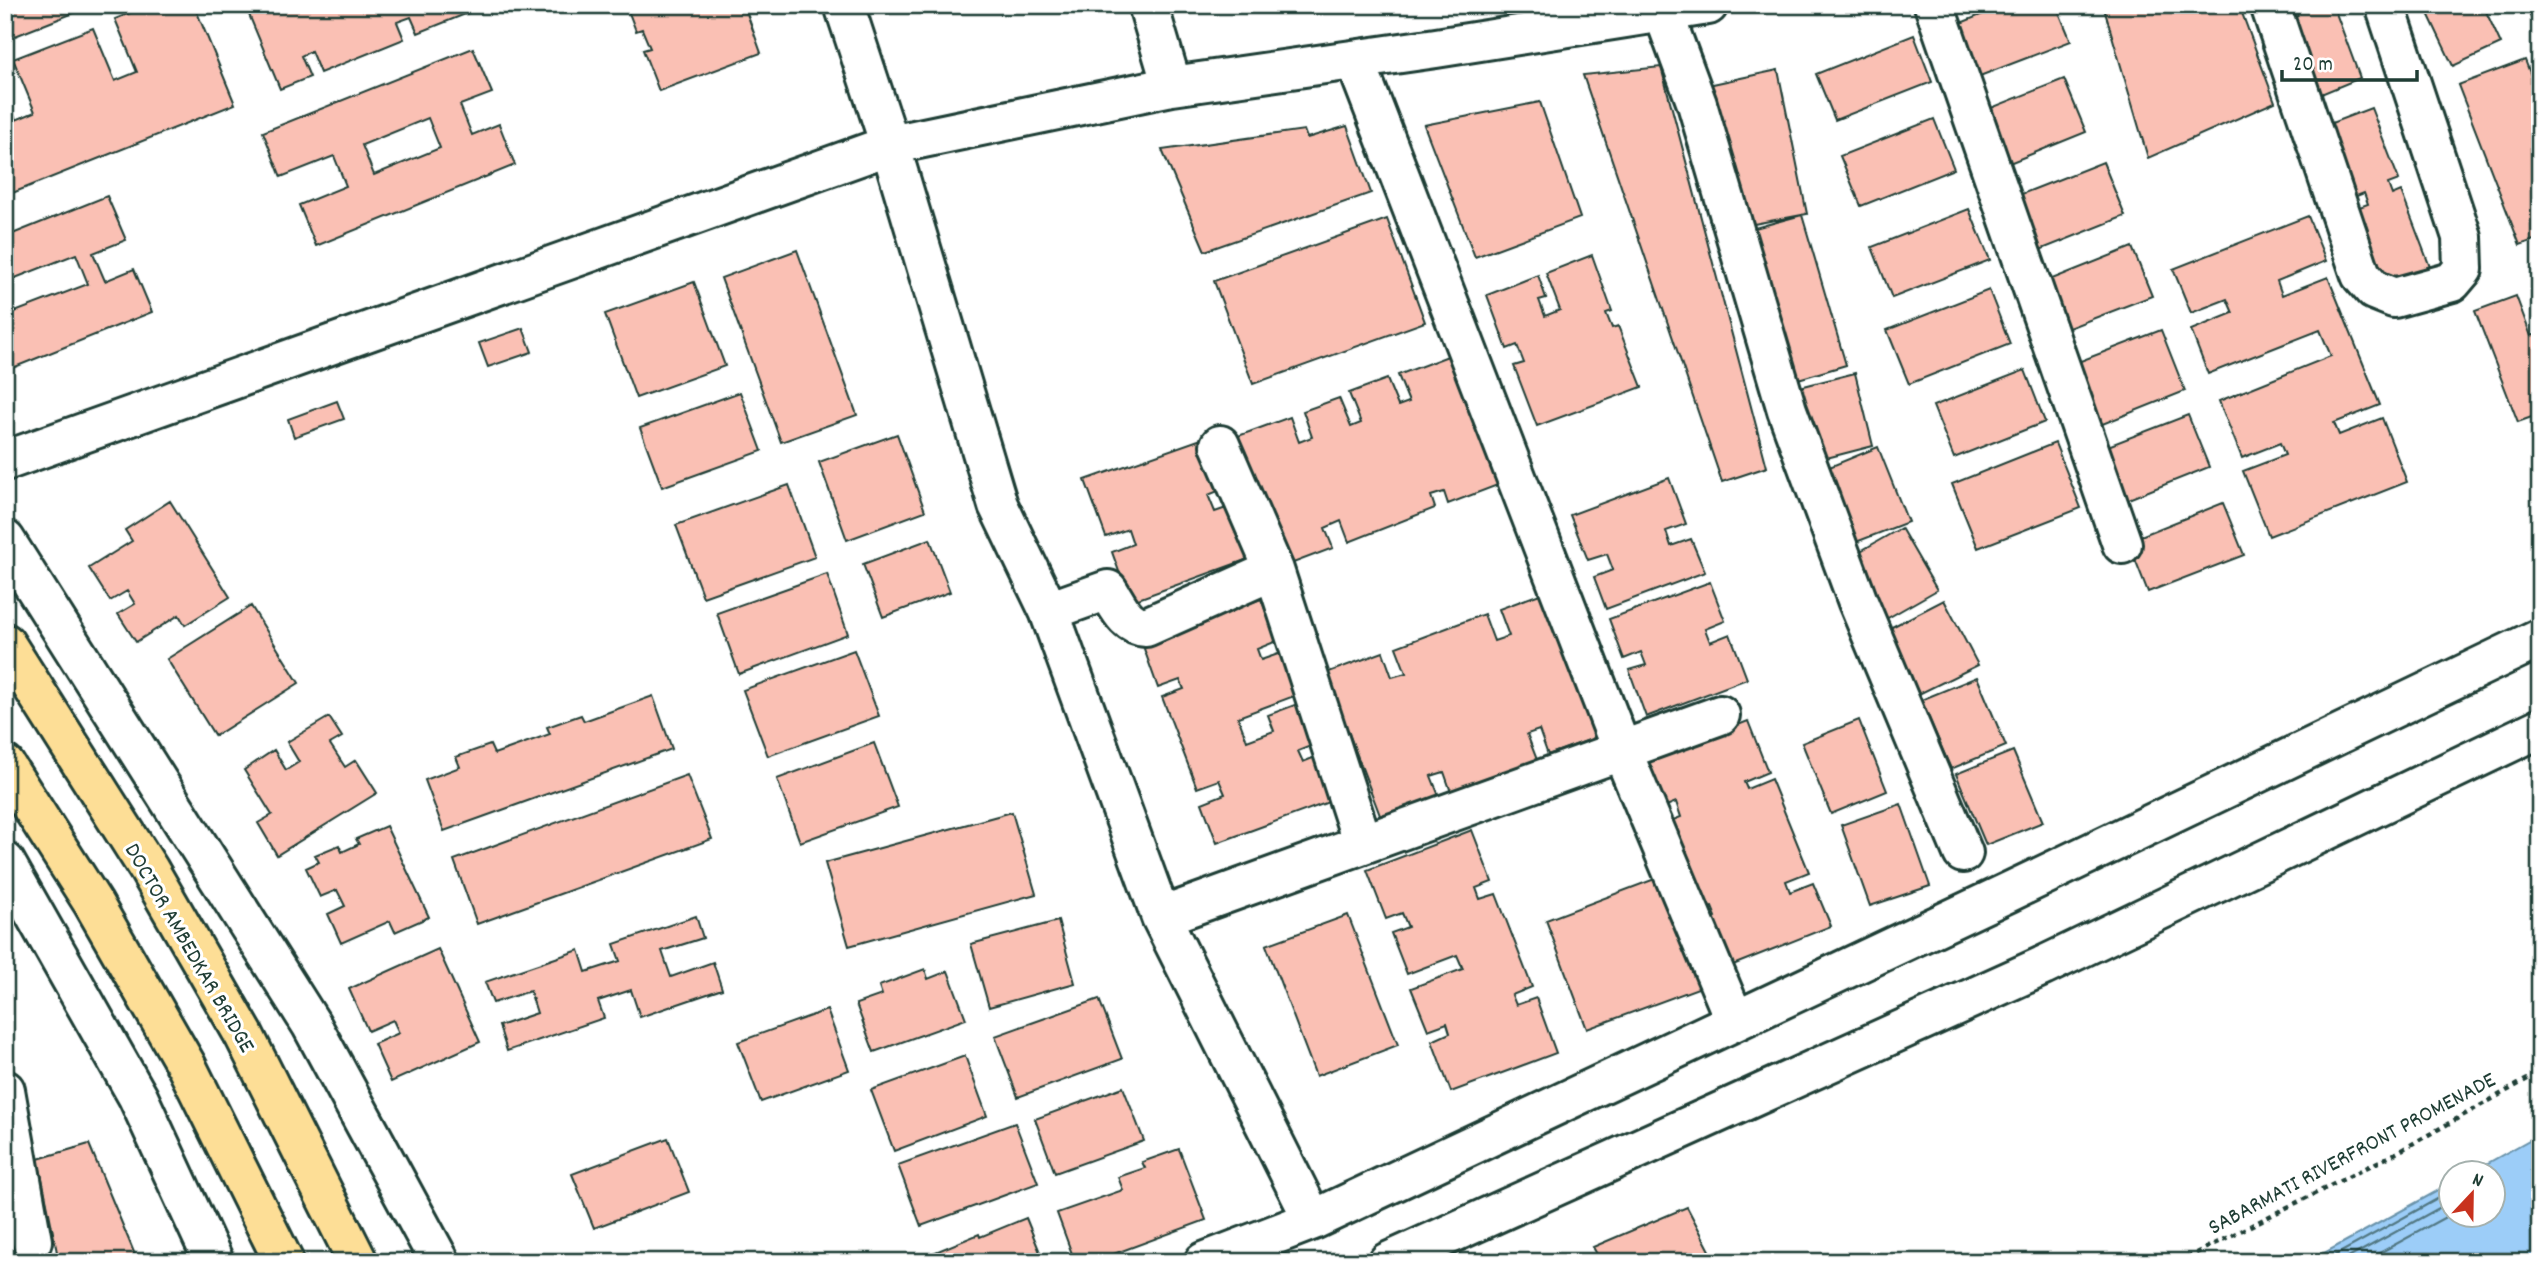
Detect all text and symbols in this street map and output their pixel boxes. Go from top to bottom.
scale bar [2282,38,2417,82]
text: 20 m [2293,51,2333,81]
street label: DOCTOR AMBEDKAR BRIDGE [114,838,262,1060]
street label: SABARMATI RIVERFRONT PROMENADE [2203,1064,2499,1240]
north arrow [2436,1158,2506,1228]

